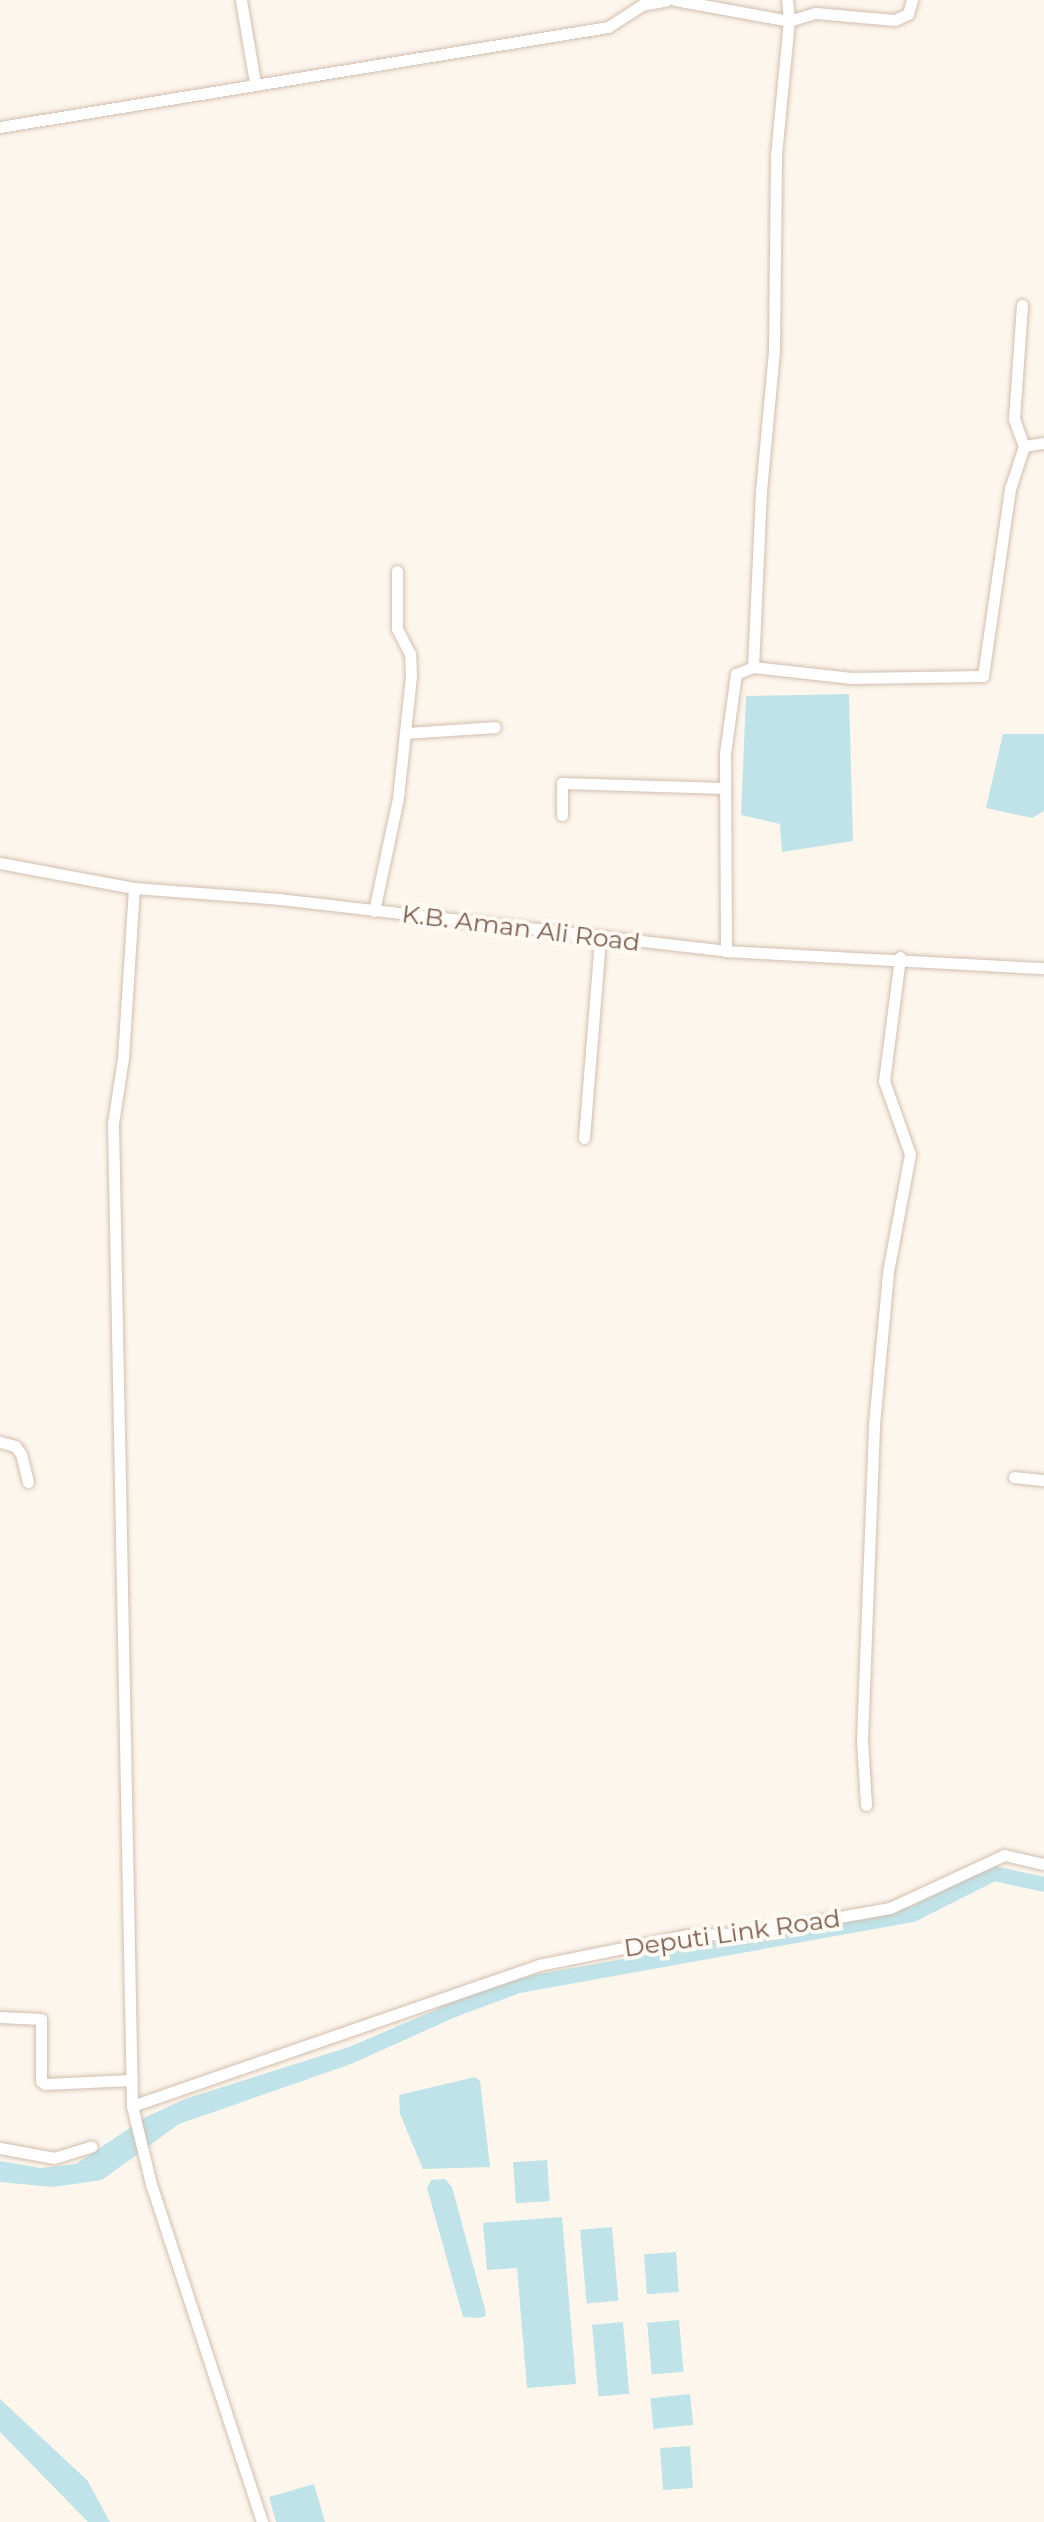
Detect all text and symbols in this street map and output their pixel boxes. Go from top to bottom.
street label: K.B. Aman Ali Road [400,899,642,957]
street label: Deputi Link Road [622,1903,842,1963]

